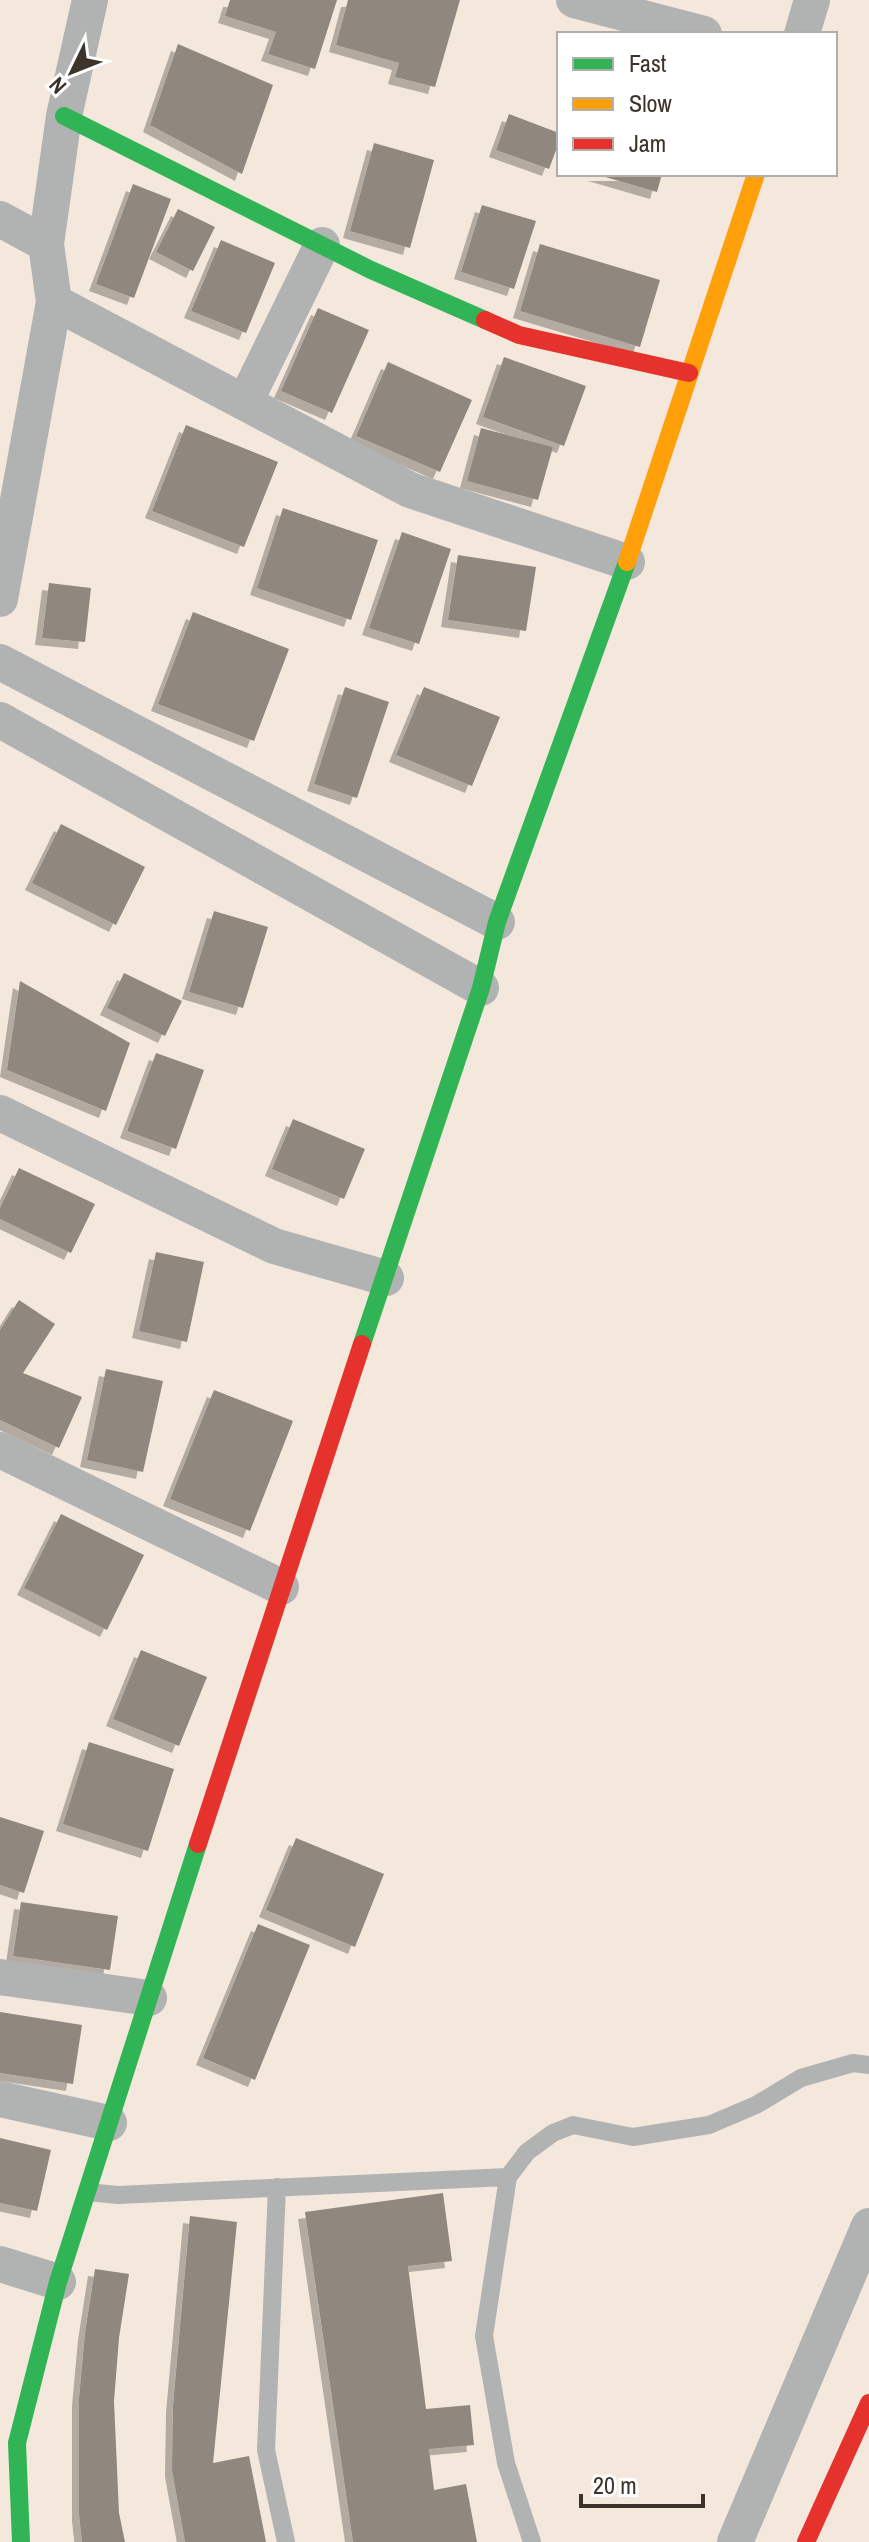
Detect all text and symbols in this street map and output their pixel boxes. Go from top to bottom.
north arrow [32,32,112,112]
legend [557,32,837,176]
text: Fast [629,47,667,79]
text: N [42,71,73,101]
text: Slow [629,87,672,119]
text: Jam [629,127,666,159]
scale bar [581,2458,703,2508]
text: 20 m [593,2469,637,2501]

